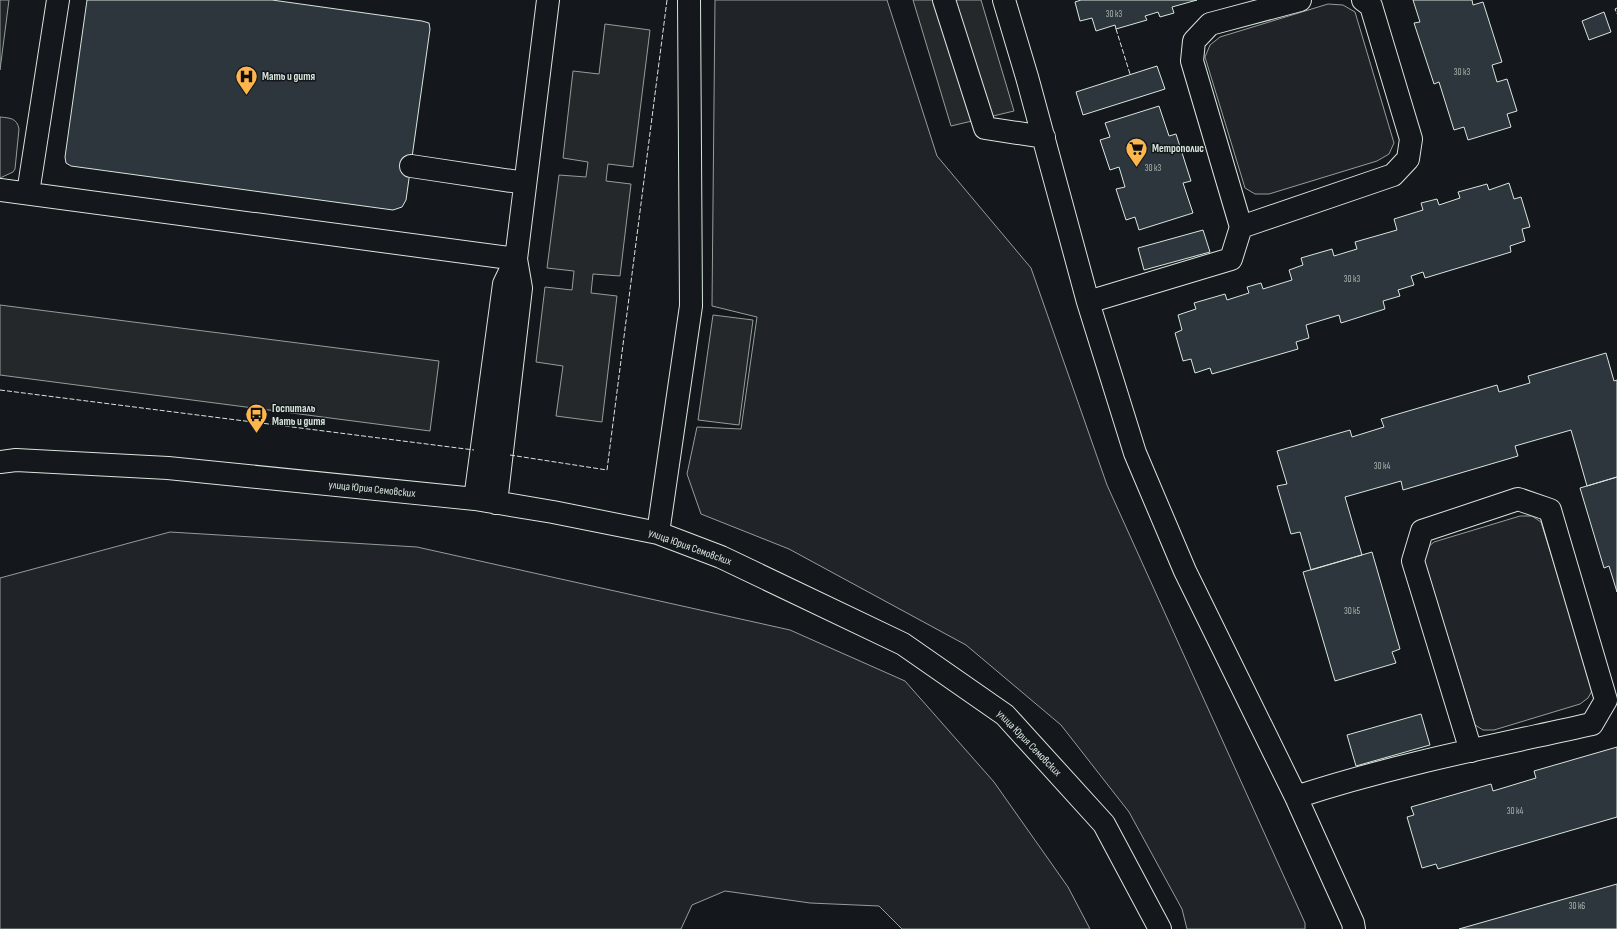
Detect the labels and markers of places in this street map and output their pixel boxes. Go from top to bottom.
hospital icon: Мать и дитя [234,63,260,96]
place label: Мать и дитя [262,70,315,83]
supermarket icon: Метрополис [1123,135,1149,168]
place label: Метрополис [1152,142,1204,155]
bus stop icon: Госпиталь Мать и дитя [244,401,270,434]
place label: Госпиталь Мать и дитя [272,402,325,428]

